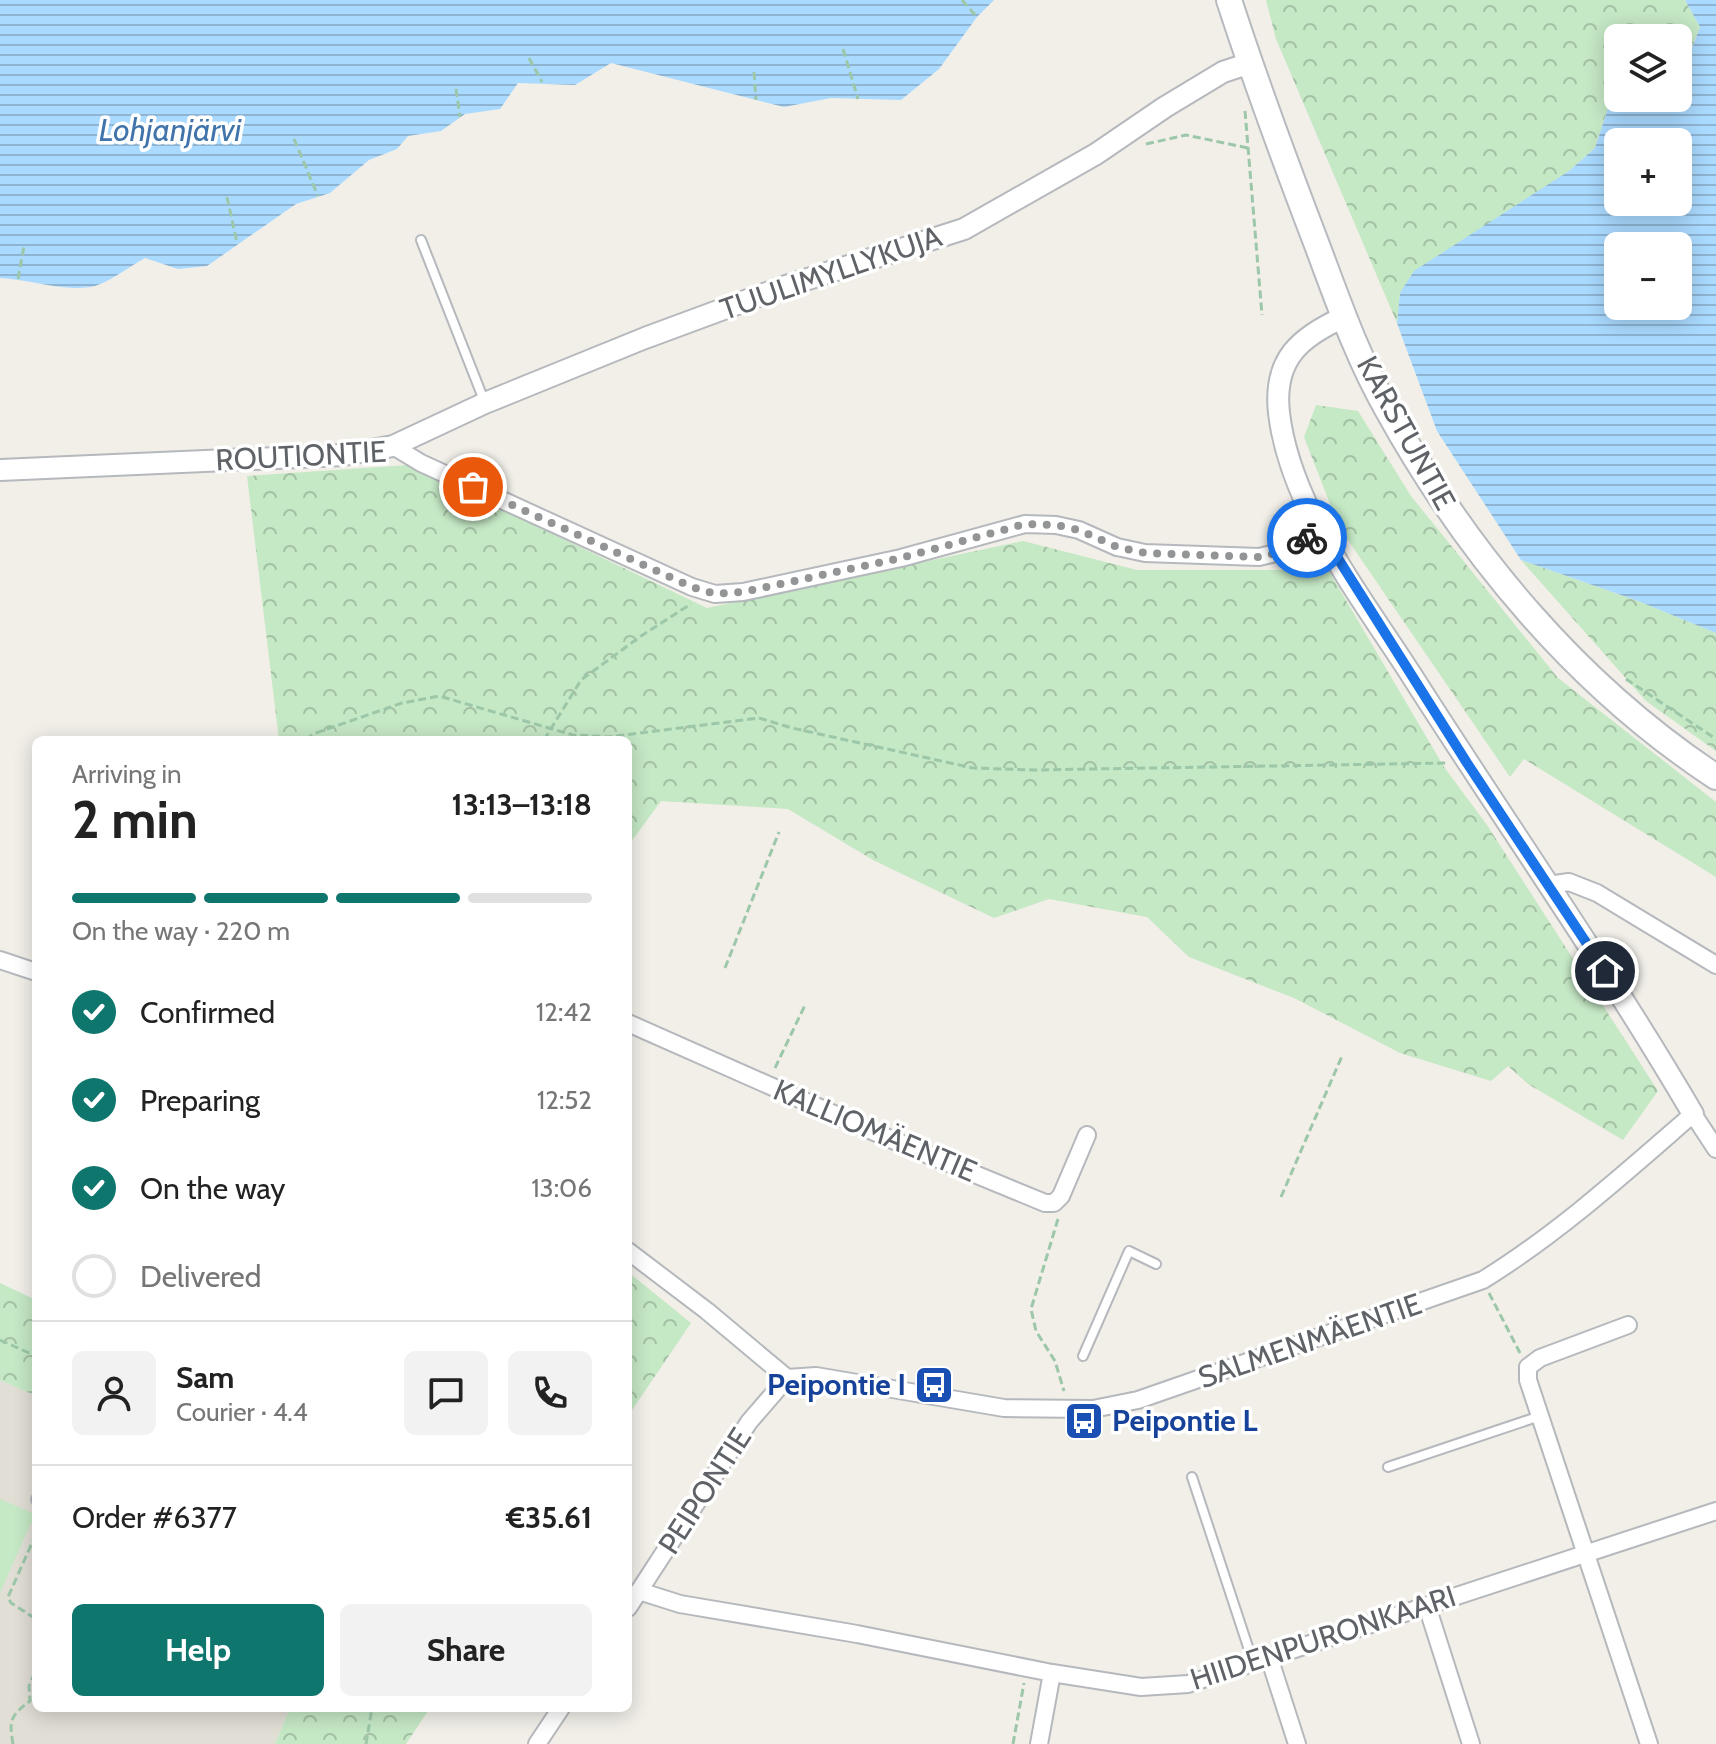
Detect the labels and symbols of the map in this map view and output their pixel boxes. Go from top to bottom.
water label: Lohjanjärvi [99,110,242,149]
street label: TUULIMYLLYKUJA [715,217,947,328]
street label: KARSTUNTIE [1349,349,1464,516]
street label: ROUTIONTIE [215,433,387,478]
pin [439,453,507,521]
courier [1267,498,1347,578]
pin [1571,937,1639,1005]
street label: KALLIOMÄENTIE [768,1071,982,1190]
street label: SALMENMÄENTIE [1193,1285,1426,1396]
bus stop icon: Peipontie I [913,1364,955,1406]
place label: Peipontie I [767,1366,906,1403]
bus stop icon: Peipontie L [1063,1400,1105,1442]
place label: Peipontie L [1112,1402,1258,1439]
street label: PEIPONTIE [650,1421,759,1561]
street label: HIIDENPURONKAARI [1185,1577,1460,1698]

